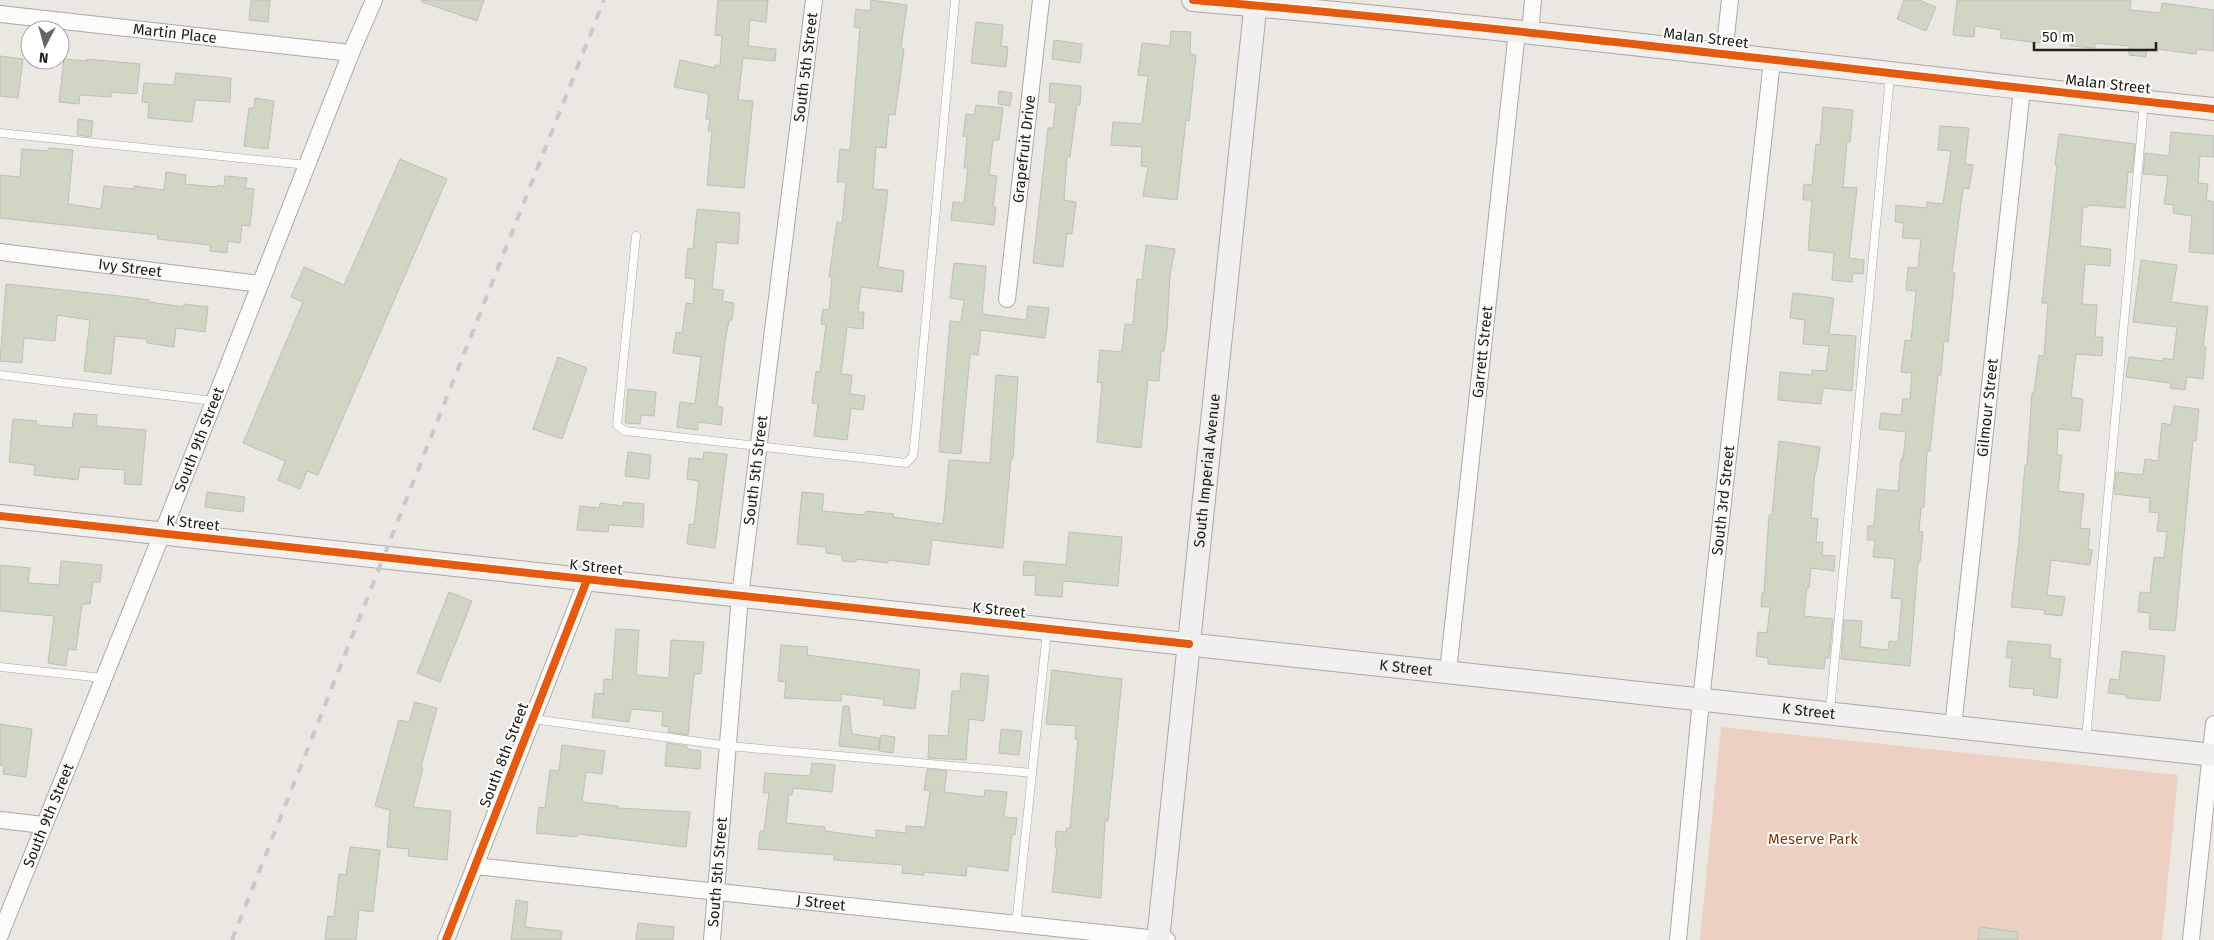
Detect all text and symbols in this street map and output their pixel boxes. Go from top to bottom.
street label: South 5th Street [790,11,821,123]
north arrow [20,20,70,70]
street label: Martin Place [132,20,218,47]
scale bar [2034,20,2156,52]
street label: Malan Street [1662,24,1750,52]
text: 50 m [2042,28,2075,46]
text: N [38,48,49,66]
street label: Malan Street [2064,71,2152,97]
street label: Grapefruit Drive [1009,94,1039,204]
street label: Ivy Street [97,255,163,281]
street label: Garrett Street [1469,304,1496,399]
street label: Gilmour Street [1973,357,2002,458]
street label: South 9th Street [170,384,228,494]
street label: South Imperial Avenue [1190,393,1224,548]
street label: South 5th Street [740,414,771,526]
street label: South 3rd Street [1708,444,1738,556]
street label: K Street [165,511,221,535]
street label: K Street [568,555,624,579]
street label: K Street [971,598,1027,622]
street label: K Street [1378,656,1434,680]
street label: South 8th Street [476,699,532,810]
street label: K Street [1781,699,1837,723]
street label: South 9th Street [19,760,78,870]
street label: South 5th Street [704,816,731,928]
park label: Meserve Park [1768,830,1858,848]
street label: J Street [796,891,847,915]

